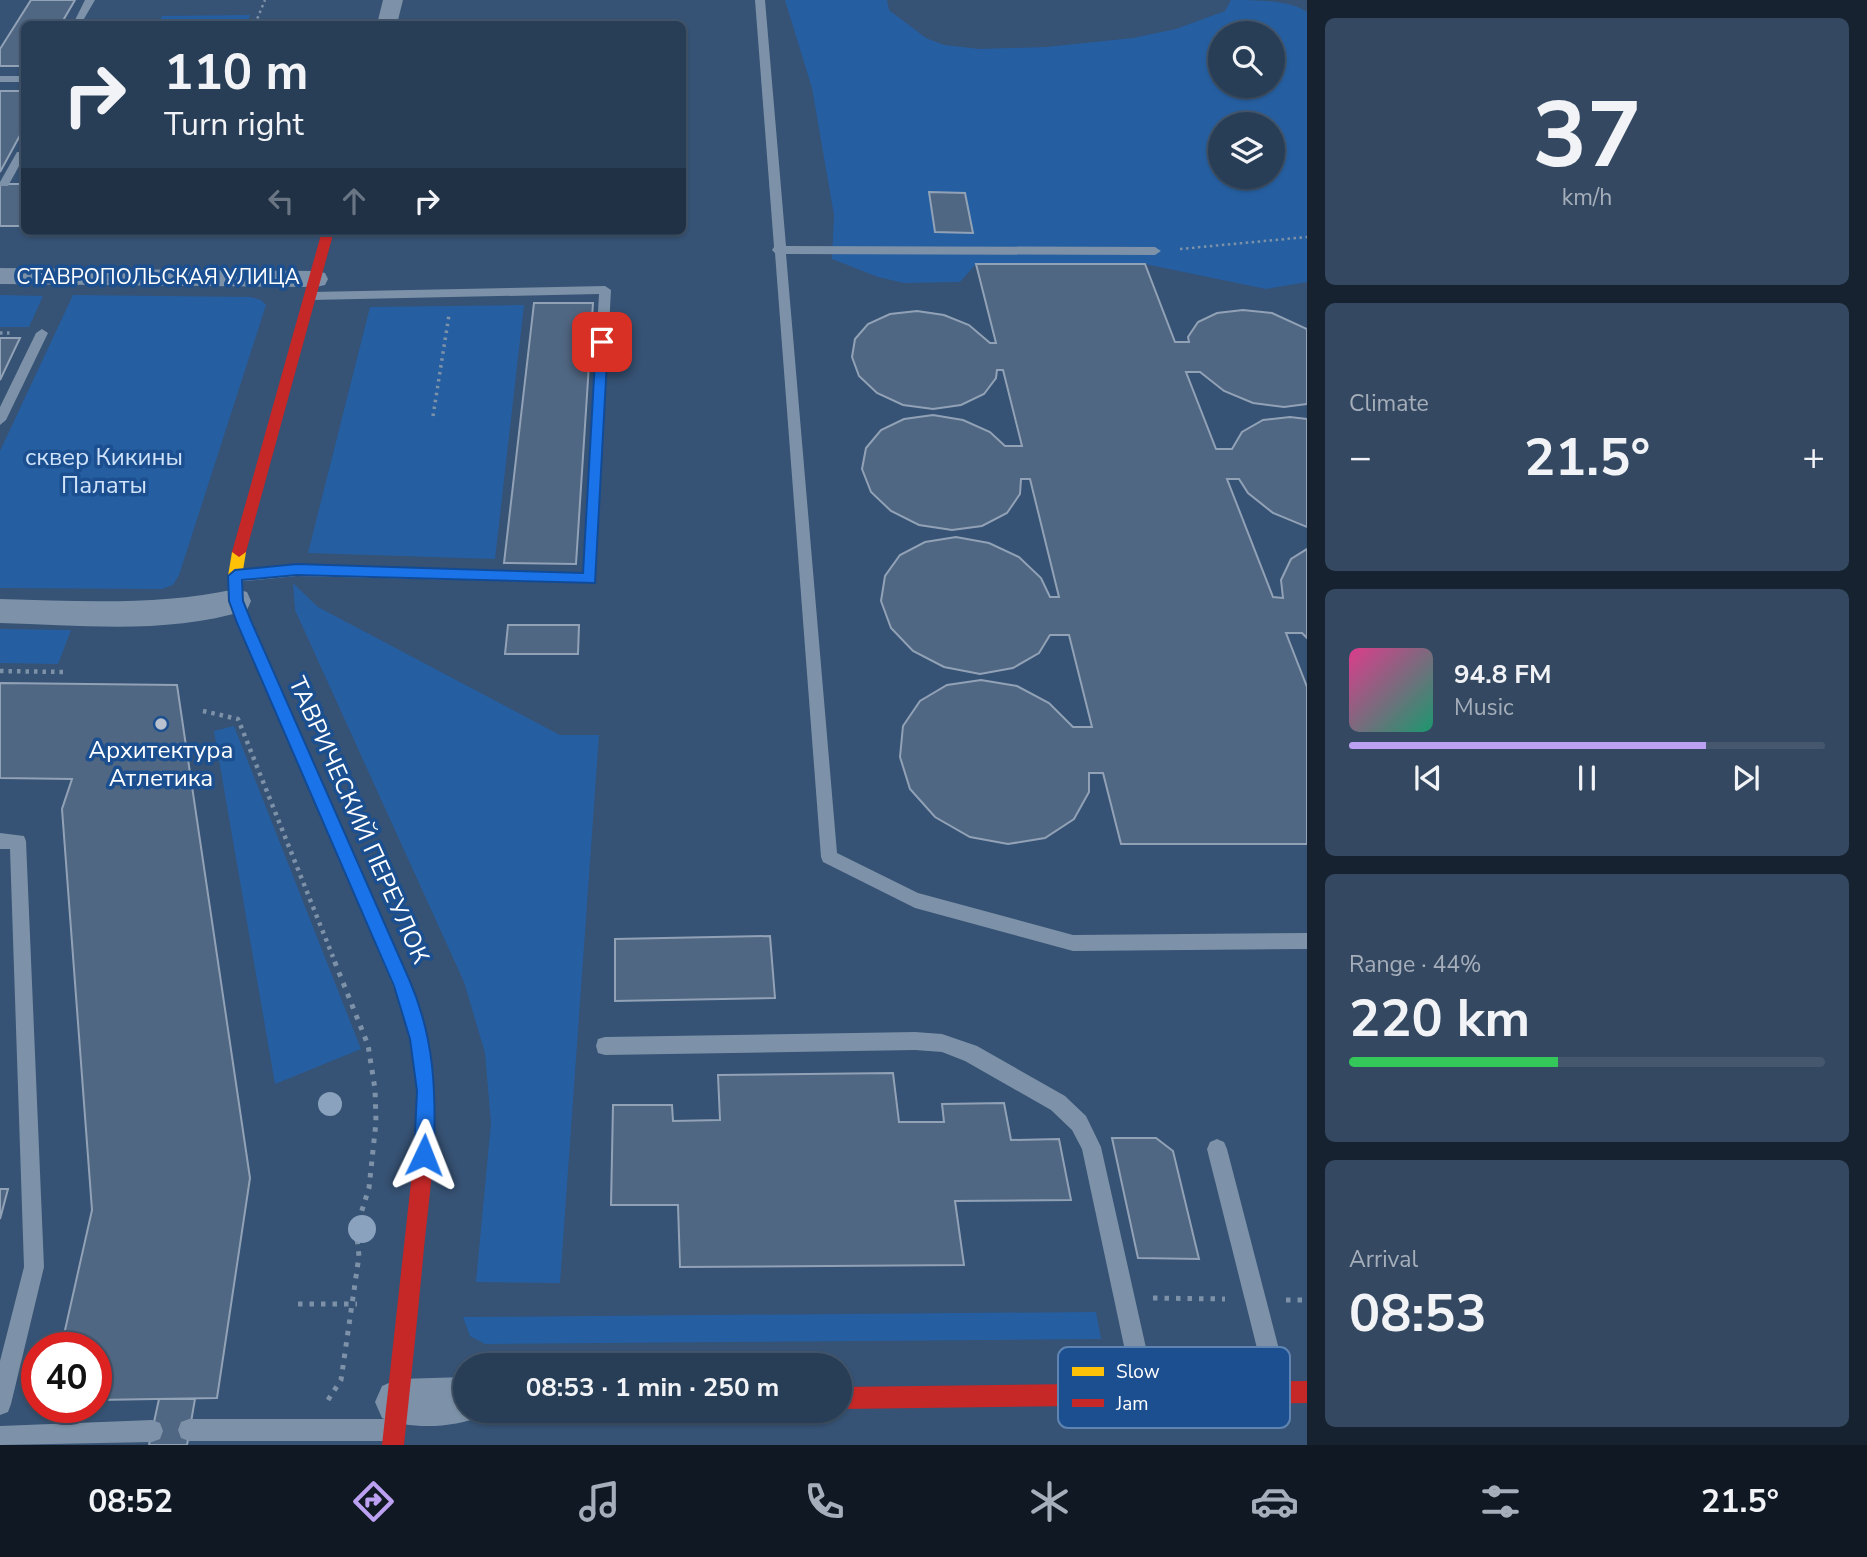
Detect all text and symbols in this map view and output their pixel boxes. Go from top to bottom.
map controls [1208,21,1285,189]
button: search [1208,21,1285,98]
text: 110 m [164,39,308,106]
icon: right [49,49,140,140]
text: 37 [1532,74,1642,198]
text: Turn right [164,103,304,146]
button: layers [1208,112,1285,189]
icon: left [262,182,300,220]
icon: ahead [335,182,373,220]
icon: right [408,182,446,220]
text: km/h [1562,182,1612,213]
street label: СТАВРОПОЛЬСКАЯ УЛИЦА [16,263,300,291]
pin [572,312,632,372]
icon: arrive [583,323,621,361]
text: Climate [1349,388,1429,419]
text: 21.5° [1524,422,1650,493]
text: − [1349,432,1372,483]
text: + [1802,432,1825,483]
park label: сквер Кикины Палаты [25,441,183,501]
text: 94.8 FM [1454,657,1551,692]
street label: ТАВРИЧЕСКИЙ ПЕРЕУЛОК [281,672,437,969]
text: Music [1454,692,1514,723]
marker: Архитектура Атлетика [153,716,169,732]
place label: Архитектура Атлетика [88,734,234,794]
icon: previous [1409,759,1447,797]
icon: pause [1568,759,1606,797]
icon: next [1727,759,1765,797]
text: Range · 44% [1349,949,1481,980]
text: 220 km [1349,983,1530,1054]
position arrow [387,1118,461,1192]
text: Arrival [1349,1244,1418,1275]
text: 08:53 [1349,1278,1487,1349]
speed limit sign: 40 [21,1332,112,1423]
legend [1058,1347,1290,1428]
text: Slow [1116,1359,1160,1385]
text: 08:53 · 1 min · 250 m [526,1370,779,1405]
text: Jam [1115,1391,1149,1417]
icon: directions [349,1477,398,1526]
icon: music [575,1477,624,1526]
icon: phone [800,1477,849,1526]
icon: climate [1025,1477,1074,1526]
icon: car [1250,1477,1299,1526]
icon: filters [1476,1477,1525,1526]
text: 08:52 [88,1480,173,1523]
text: 21.5° [1701,1480,1779,1523]

